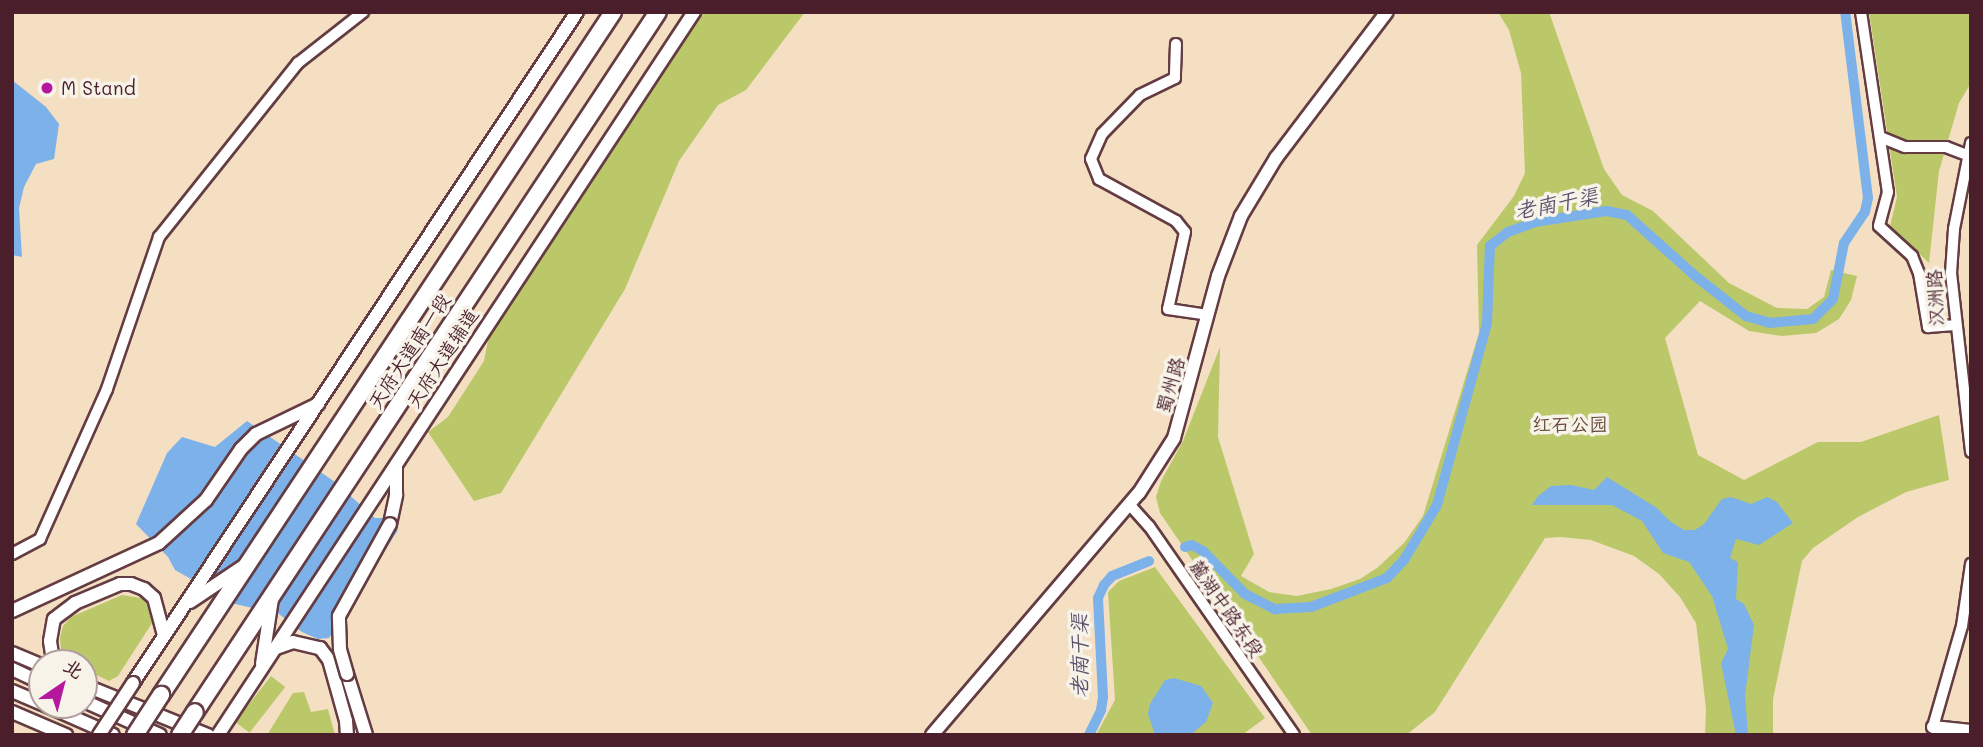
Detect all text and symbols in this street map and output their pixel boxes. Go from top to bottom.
place label: M Stand [61,77,136,99]
marker: M Stand [39,80,55,96]
water label: 老南干渠 [1512,183,1600,223]
street label: 汉洲路 [1922,269,1948,327]
street label: 天府大道南一段 [363,289,455,413]
street label: 天府大道辅道 [401,304,483,412]
street label: 蜀州路 [1151,354,1189,416]
park label: 红石公园 [1532,413,1608,435]
street label: 麓湖中路东段 [1185,555,1269,661]
water label: 老南干渠 [1066,614,1092,698]
north arrow [28,649,98,719]
text: 北 [59,652,89,684]

